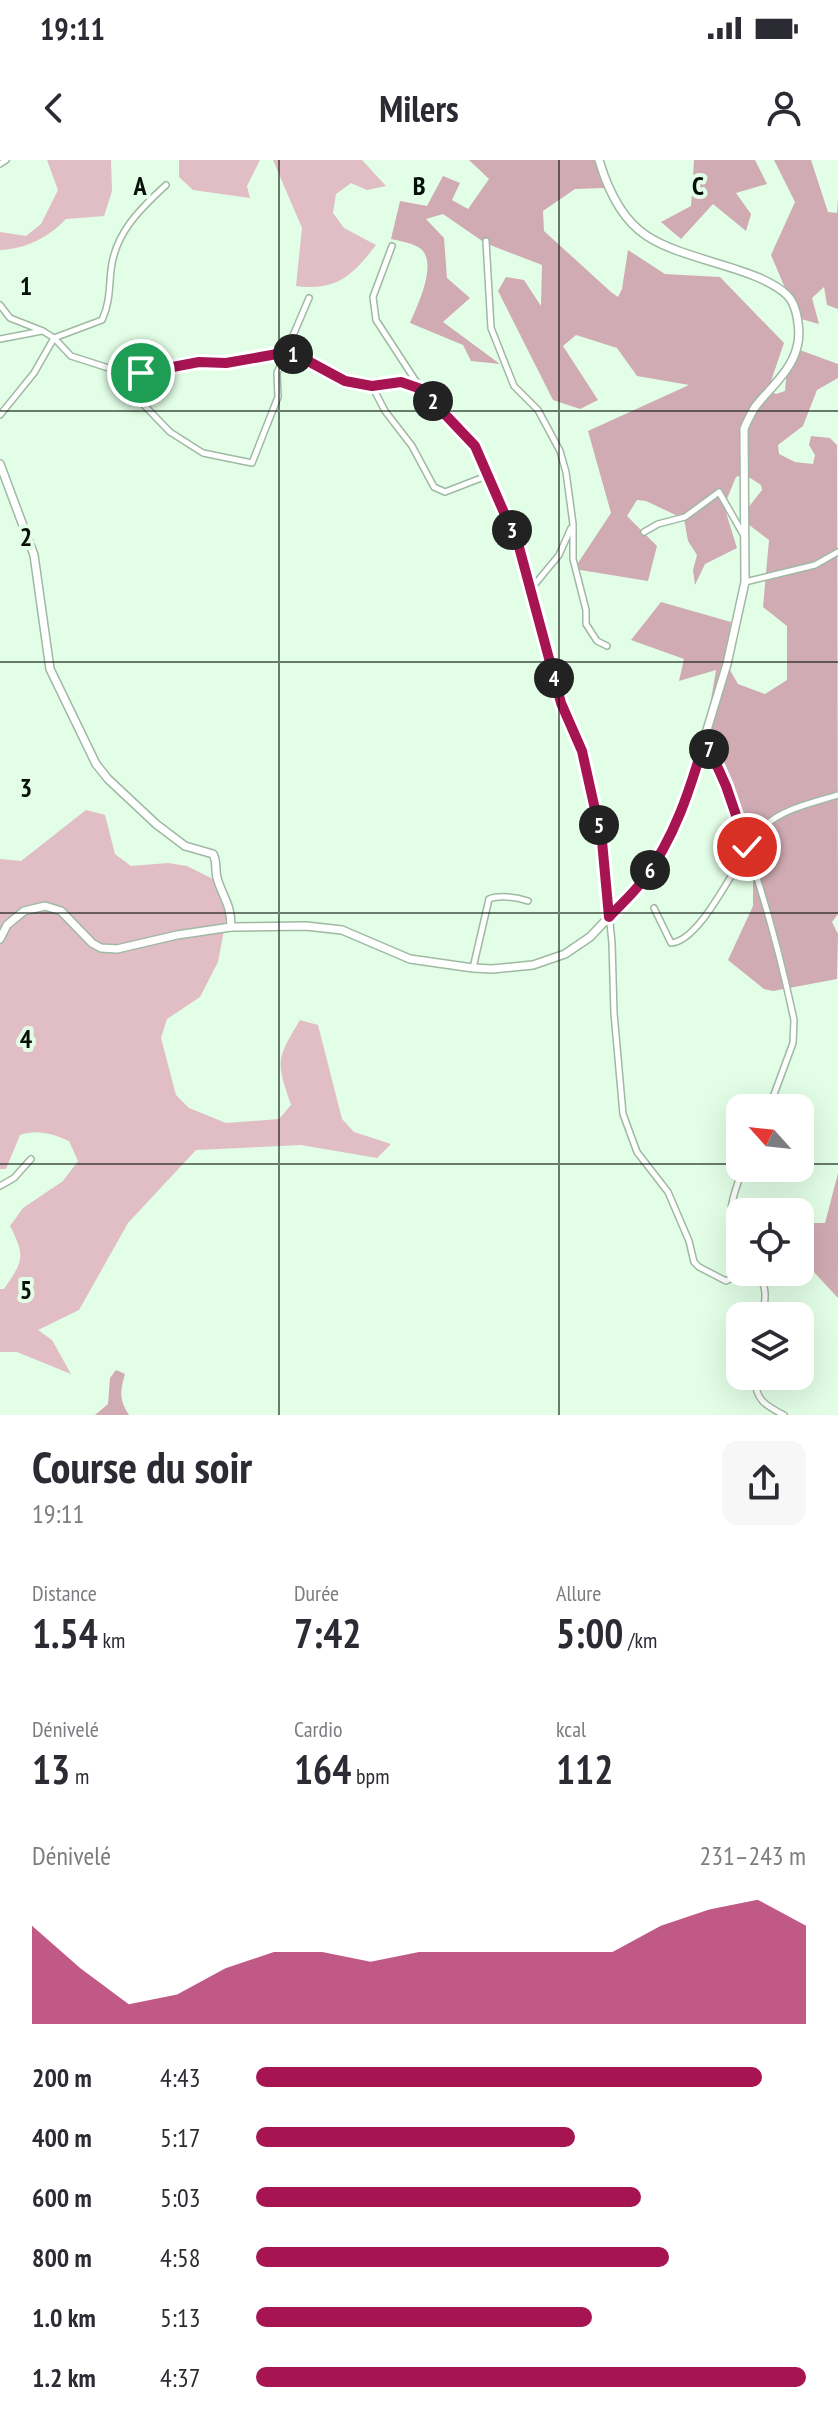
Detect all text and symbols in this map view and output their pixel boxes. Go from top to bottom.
text: 19:11 [40,9,105,48]
text: Milers [379,85,459,132]
icon: back [32,86,76,130]
icon: person [762,86,806,130]
text: A [132,169,147,202]
text: B [413,169,426,202]
text: C [692,169,704,202]
text: 1 [20,269,32,302]
pin: 1 [273,334,313,374]
pin [107,339,175,407]
text: 1 [288,340,298,368]
icon: arrive [119,351,163,395]
pin: 2 [413,381,453,421]
text: 2 [428,387,438,415]
pin: 3 [492,510,532,550]
text: 3 [507,516,517,544]
text: 2 [20,520,32,553]
pin: 4 [534,658,574,698]
text: 4 [549,664,559,692]
pin: 7 [689,729,729,769]
text: 7 [704,735,714,763]
text: 3 [20,771,32,804]
pin: 5 [579,805,619,845]
text: 5 [594,811,604,839]
pin [713,813,781,881]
icon: check [725,825,769,869]
pin: 6 [630,850,670,890]
text: 6 [645,856,655,884]
text: 4 [20,1022,33,1055]
north arrow [726,1094,814,1182]
map controls [726,1094,814,1390]
button: locate [726,1198,814,1286]
text: 5 [20,1273,32,1306]
button: layers [726,1302,814,1390]
text: Course du soir [32,1438,252,1495]
button: share [722,1441,806,1525]
text: 19:11 [32,1497,84,1530]
text: Distance [32,1579,97,1607]
text: Durée [294,1579,339,1607]
text: Allure [556,1579,601,1607]
text: 1.54 [32,1607,98,1659]
text: 7:42 [294,1607,361,1659]
text: 5:00 [556,1607,623,1659]
text: km [98,1626,125,1654]
text: /km [623,1626,657,1654]
text: Dénivelé [32,1715,99,1743]
text: Cardio [294,1715,342,1743]
text: kcal [556,1715,586,1743]
text: 13 [32,1743,70,1795]
text: 164 [294,1743,351,1795]
text: 112 [556,1743,613,1795]
text: m [70,1762,89,1790]
text: bpm [351,1762,389,1790]
text: Dénivelé [32,1839,111,1872]
text: 231–243 m [700,1839,806,1872]
text: 200 m [32,2061,92,2094]
text: 4:43 [160,2061,200,2094]
text: 400 m [32,2121,92,2154]
text: 5:17 [160,2121,200,2154]
text: 600 m [32,2181,92,2214]
text: 5:03 [160,2181,200,2214]
text: 800 m [32,2241,92,2274]
text: 4:58 [160,2241,200,2274]
text: 1.0 km [32,2301,96,2334]
text: 5:13 [160,2301,200,2334]
text: 1.2 km [32,2361,96,2394]
text: 4:37 [160,2361,200,2394]

